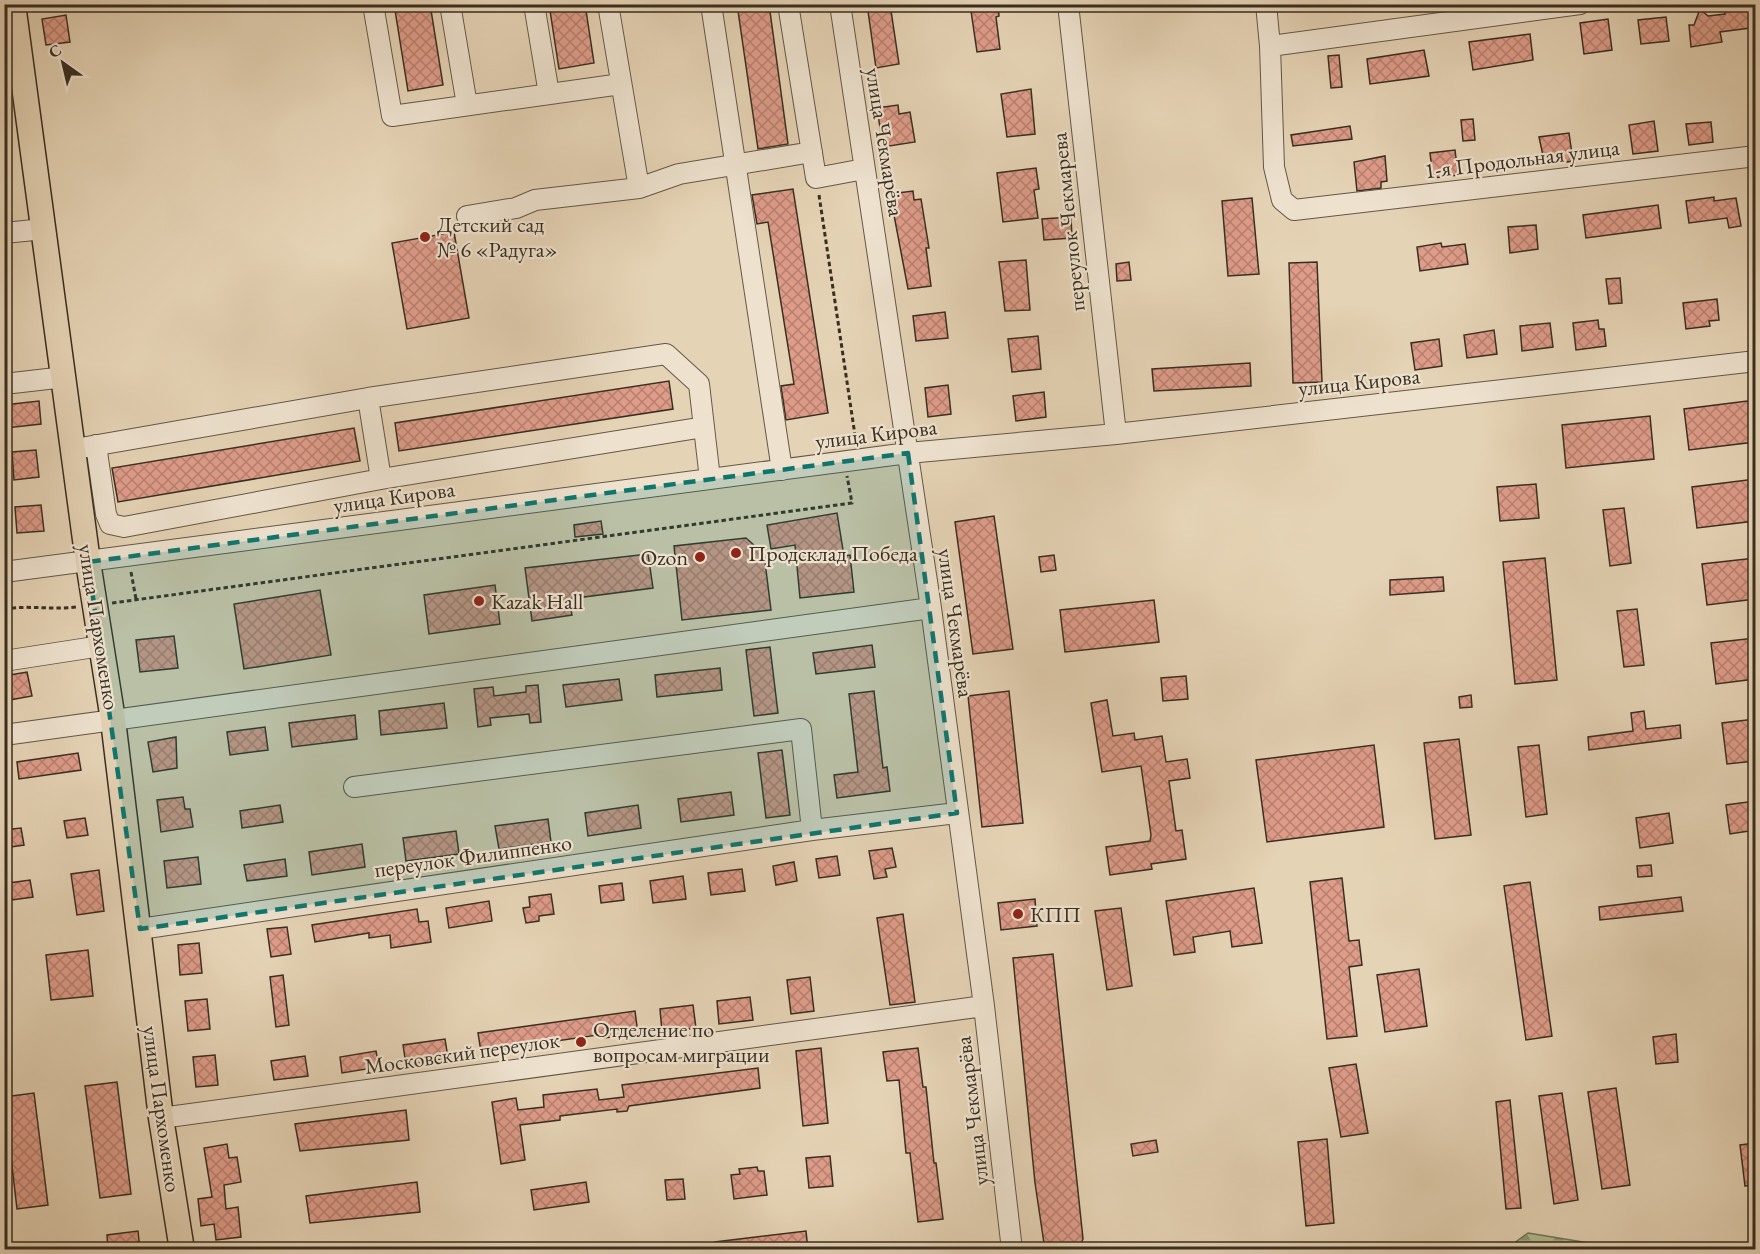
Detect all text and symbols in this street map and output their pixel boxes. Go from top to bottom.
north arrow [33,33,93,93]
text: С [44,39,65,63]
street label: улица Чекмарёва [859,65,911,219]
street label: переулок Чекмарева [1044,131,1092,313]
street label: 1-я Продольная улица [1423,133,1621,185]
place label: Детский сад № 6 «Радуга» [437,210,558,264]
marker: Детский сад № 6 «Радуга» [418,230,432,244]
street label: улица Кирова [1297,361,1422,403]
street label: улица Кирова [814,412,939,456]
street label: улица Кирова [331,474,457,520]
place label: Продсклад Победа [748,539,918,568]
street label: улица Пархоменко [72,542,126,712]
place label: Ozon [640,543,688,572]
marker: Продсклад Победа [729,546,743,560]
street label: улица Чекмарёва [931,547,981,700]
marker: Ozon [693,550,707,564]
place label: Kazak Hall [491,587,583,616]
marker: Kazak Hall [472,594,486,608]
street label: переулок Филиппенко [373,828,574,884]
place label: КПП [1030,900,1081,929]
marker: КПП [1011,907,1025,921]
place label: Отделение по вопросам миграции [593,1015,770,1069]
street label: улица Пархоменко [136,1024,188,1194]
street label: Московский переулок [363,1025,562,1081]
street label: улица Чекмарёва [948,1034,996,1187]
marker: Отделение по вопросам миграции [574,1035,588,1049]

